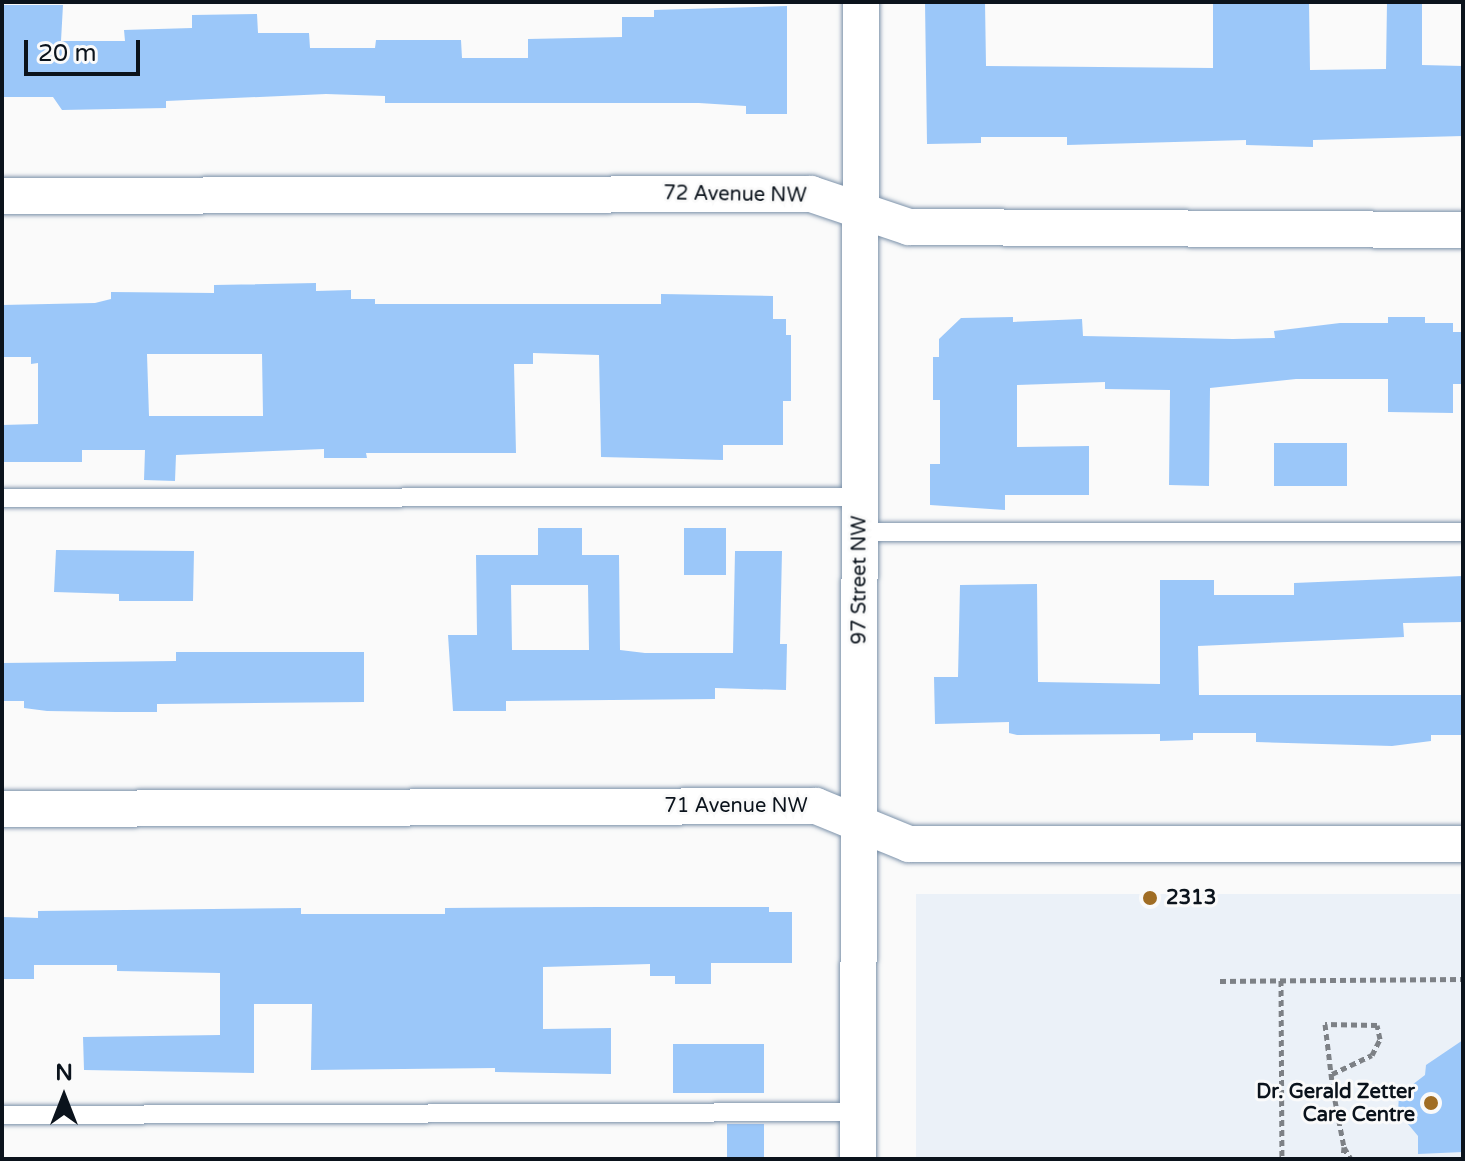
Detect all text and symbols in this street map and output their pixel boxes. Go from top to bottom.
scale bar [28,24,144,74]
text: 20 m [38,39,96,68]
street label: 72 Avenue NW [663,182,807,208]
street label: 97 Street NW [848,516,872,644]
street label: 71 Avenue NW [664,794,808,818]
place label: 2313 [1166,886,1216,910]
marker: 2313 [1141,889,1159,907]
north arrow [24,1057,104,1137]
text: N [55,1060,73,1086]
place label: Dr. Gerald Zetter Care Centre [1256,1080,1415,1127]
marker: Dr. Gerald Zetter Care Centre [1422,1094,1440,1112]

